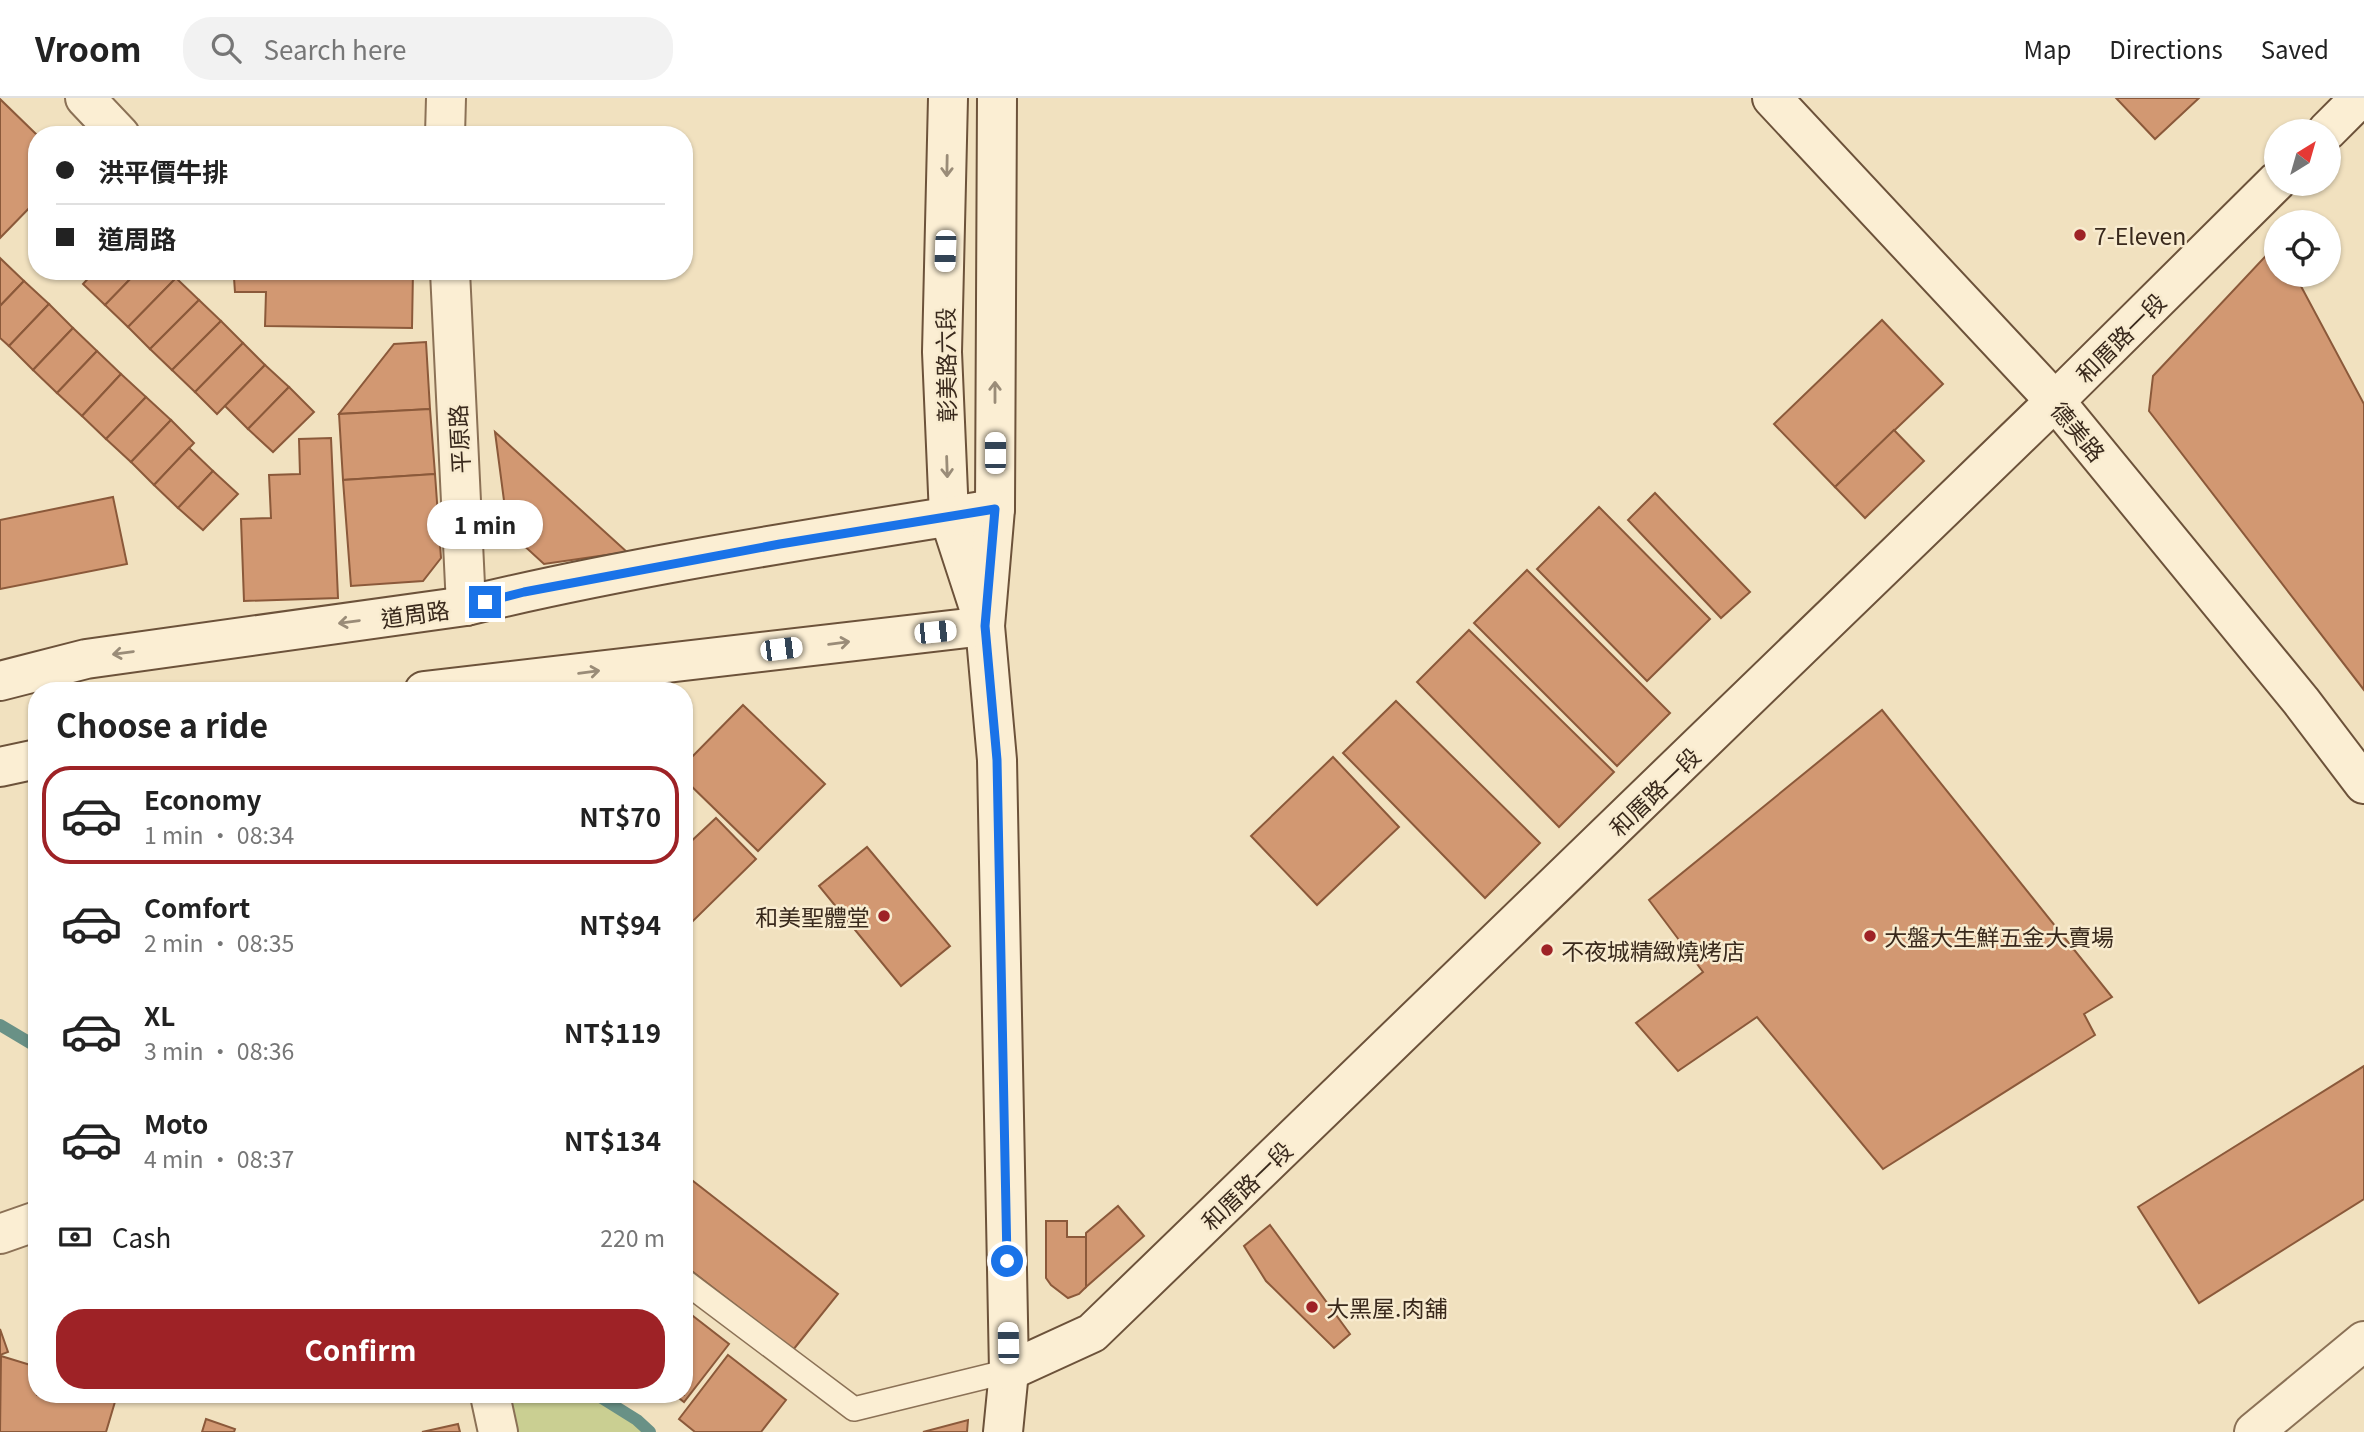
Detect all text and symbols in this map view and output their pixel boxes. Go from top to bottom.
search box [183,17,673,80]
text: Vroom [35,24,141,72]
icon: search [207,29,245,67]
text: Search here [263,30,406,67]
text: Map [2023,31,2071,66]
text: Directions [2109,31,2223,66]
text: Saved [2261,31,2329,66]
north arrow [2264,119,2342,196]
map controls [2264,119,2341,287]
text: 洪平價牛排 [98,152,228,189]
one-way arrow [940,154,954,177]
button: locate [2264,210,2341,287]
place label: 7-Eleven [2094,218,2186,252]
text: 道周路 [98,219,176,256]
marker: 7-Eleven [2072,227,2088,243]
car [934,230,957,272]
street label: 和厝路一段 [2067,284,2173,390]
street label: 彰美路六段 [927,307,963,423]
one-way arrow [989,380,1002,403]
street label: 德美路 [2044,394,2114,468]
street label: 平原路 [439,404,477,474]
car [985,432,1006,474]
one-way arrow [940,455,953,478]
callout: 1 min [427,500,543,550]
text: 1 min [454,507,516,541]
route end [469,586,501,618]
street label: 道周路 [378,591,452,635]
one-way arrow [338,616,361,629]
car [914,619,957,645]
car [759,636,804,662]
one-way arrow [827,636,850,649]
one-way arrow [112,647,135,660]
one-way arrow [577,665,599,678]
text: Choose a ride [56,701,268,747]
street label: 和厝路一段 [1601,739,1707,843]
text: Economy [144,780,262,817]
icon: car [60,784,123,847]
text: NT$70 [579,797,661,834]
text: 1 min · 08:34 [144,817,294,851]
text: Comfort [144,888,250,925]
icon: car [60,892,123,955]
place label: 和美聖體堂 [755,899,870,933]
text: NT$94 [579,905,661,942]
marker: 和美聖體堂 [876,908,892,924]
place label: 大盤大生鮮五金大賣場 [1884,919,2114,953]
text: 2 min · 08:35 [144,925,294,959]
marker: 大盤大生鮮五金大賣場 [1862,928,1878,944]
place label: 不夜城精緻燒烤店 [1561,933,1745,967]
marker: 不夜城精緻燒烤店 [1539,942,1555,958]
text: XL [144,996,175,1033]
icon: car [60,1000,123,1063]
text: NT$119 [564,1013,661,1050]
text: 3 min · 08:36 [144,1033,294,1067]
text: Moto [144,1104,208,1141]
icon: car [60,1108,123,1171]
text: NT$134 [564,1121,661,1158]
street label: 和厝路一段 [1193,1133,1299,1237]
text: 4 min · 08:37 [144,1141,294,1175]
icon: cash [56,1218,94,1256]
text: Cash [112,1218,171,1255]
text: 220 m [600,1220,665,1254]
route start [991,1245,1023,1277]
place label: 大黑屋.肉舖 [1326,1290,1447,1324]
marker: 大黑屋.肉舖 [1304,1299,1320,1315]
button: Confirm [56,1309,665,1389]
car [998,1322,1019,1364]

